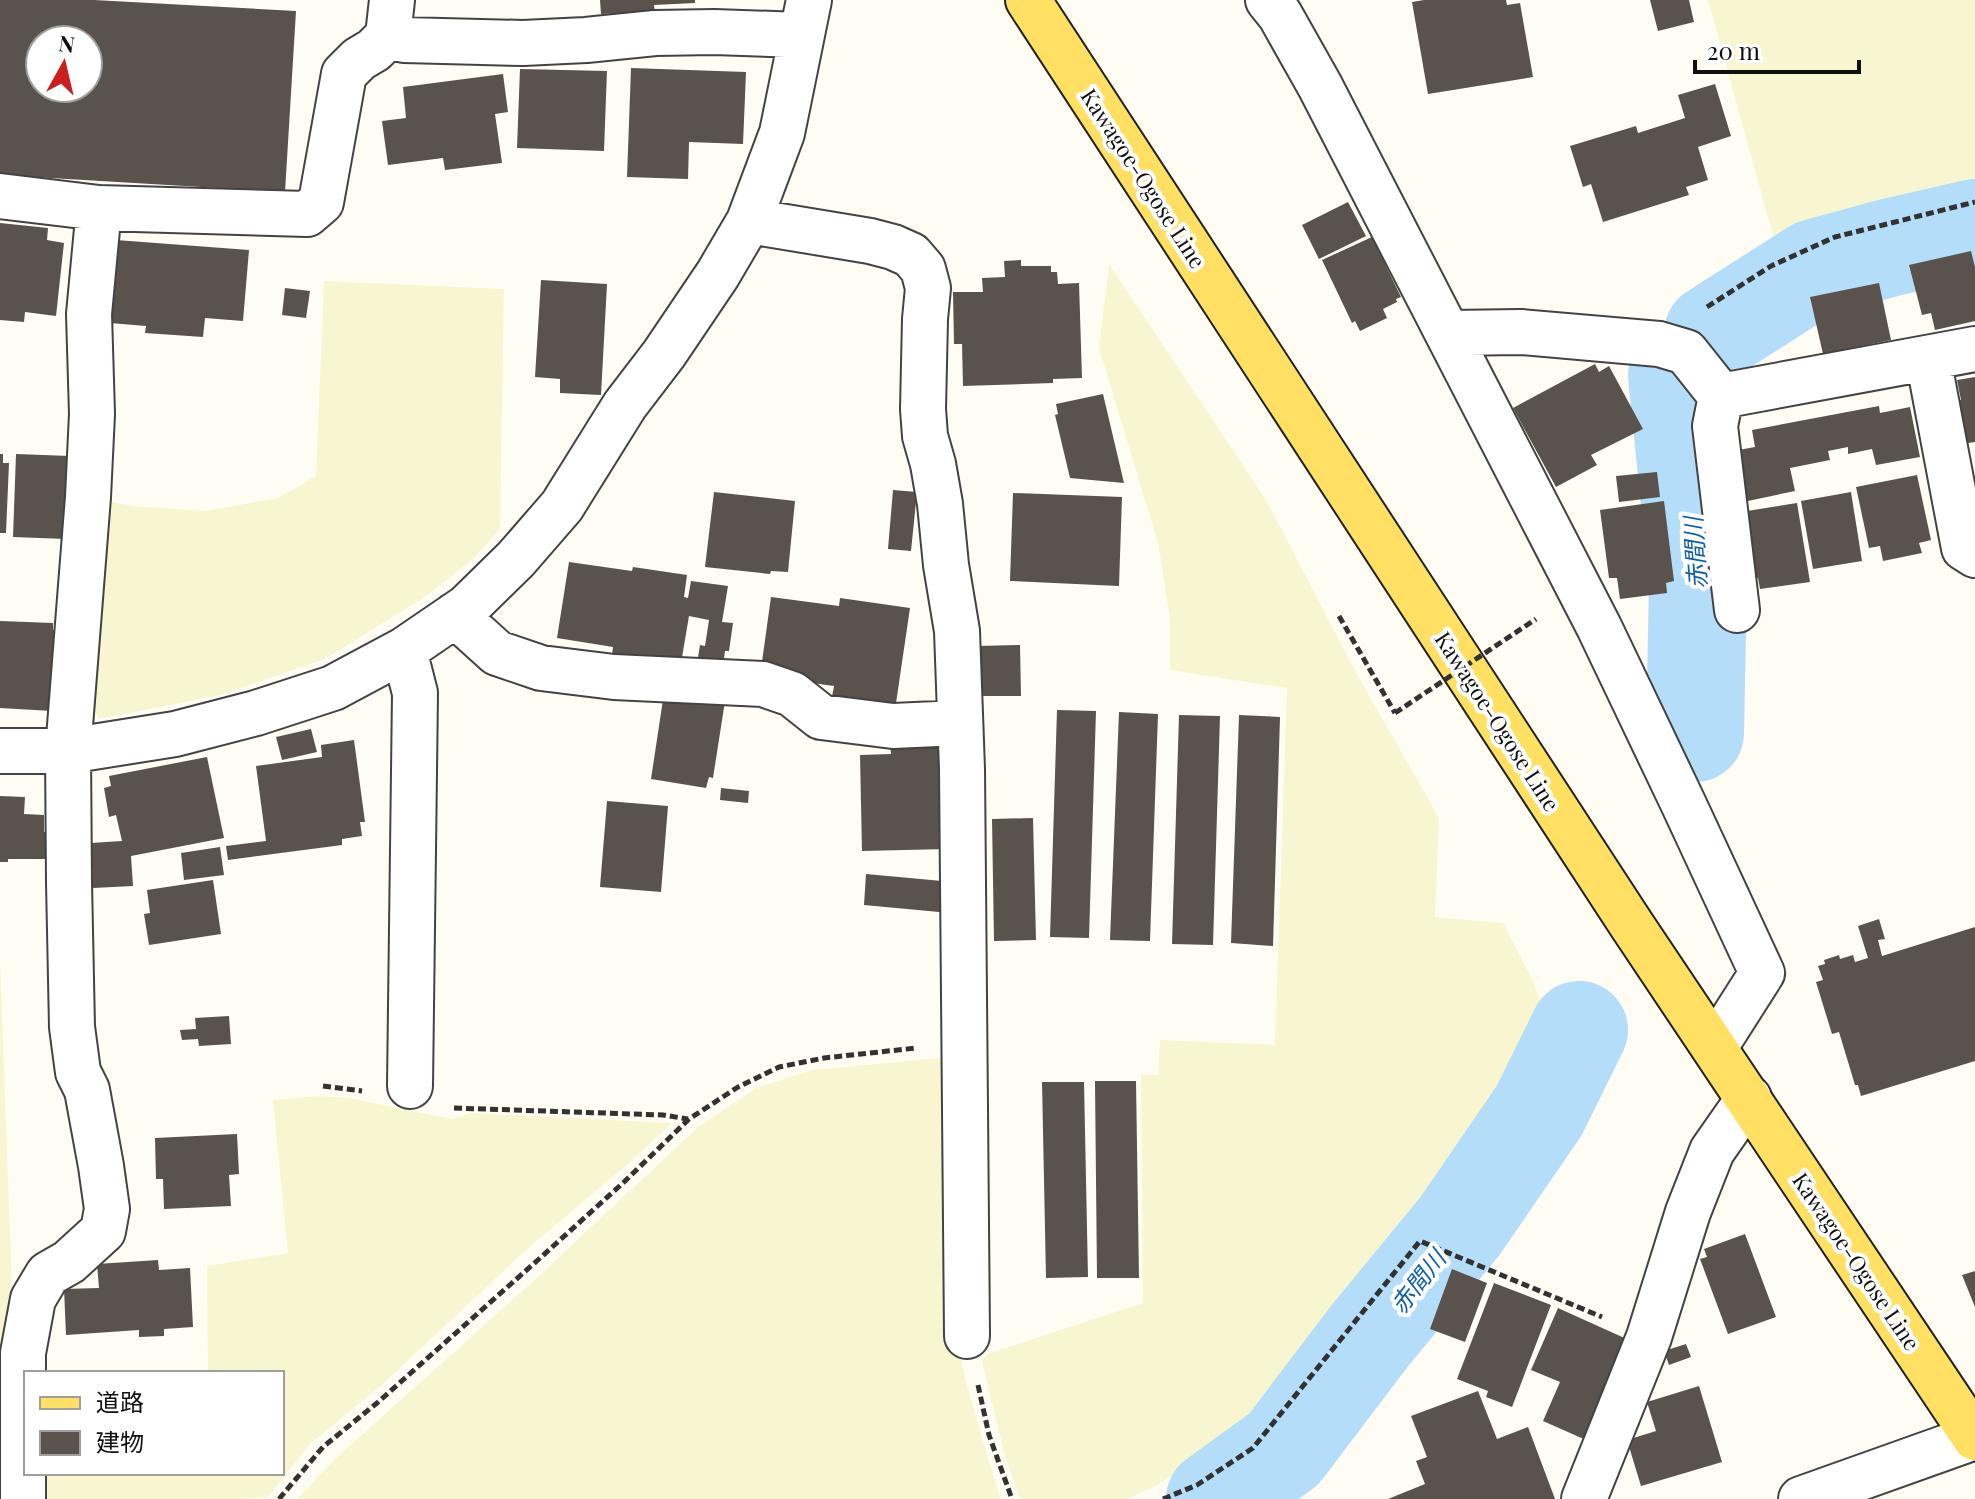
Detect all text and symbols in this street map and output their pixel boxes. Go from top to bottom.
north arrow [24,24,104,104]
scale bar [1695,24,1859,74]
text: N [57,27,77,59]
text: 20 m [1707,34,1760,66]
street label: Kawagoe-Ogose Line [1075,82,1213,274]
water label: 赤間川 [1675,513,1712,590]
street label: Kawagoe-Ogose Line [1429,625,1567,817]
street label: Kawagoe-Ogose Line [1786,1166,1928,1356]
water label: 赤間川 [1382,1240,1454,1319]
legend [24,1371,284,1475]
text: 道路 [96,1385,144,1417]
text: 建物 [96,1425,144,1457]

